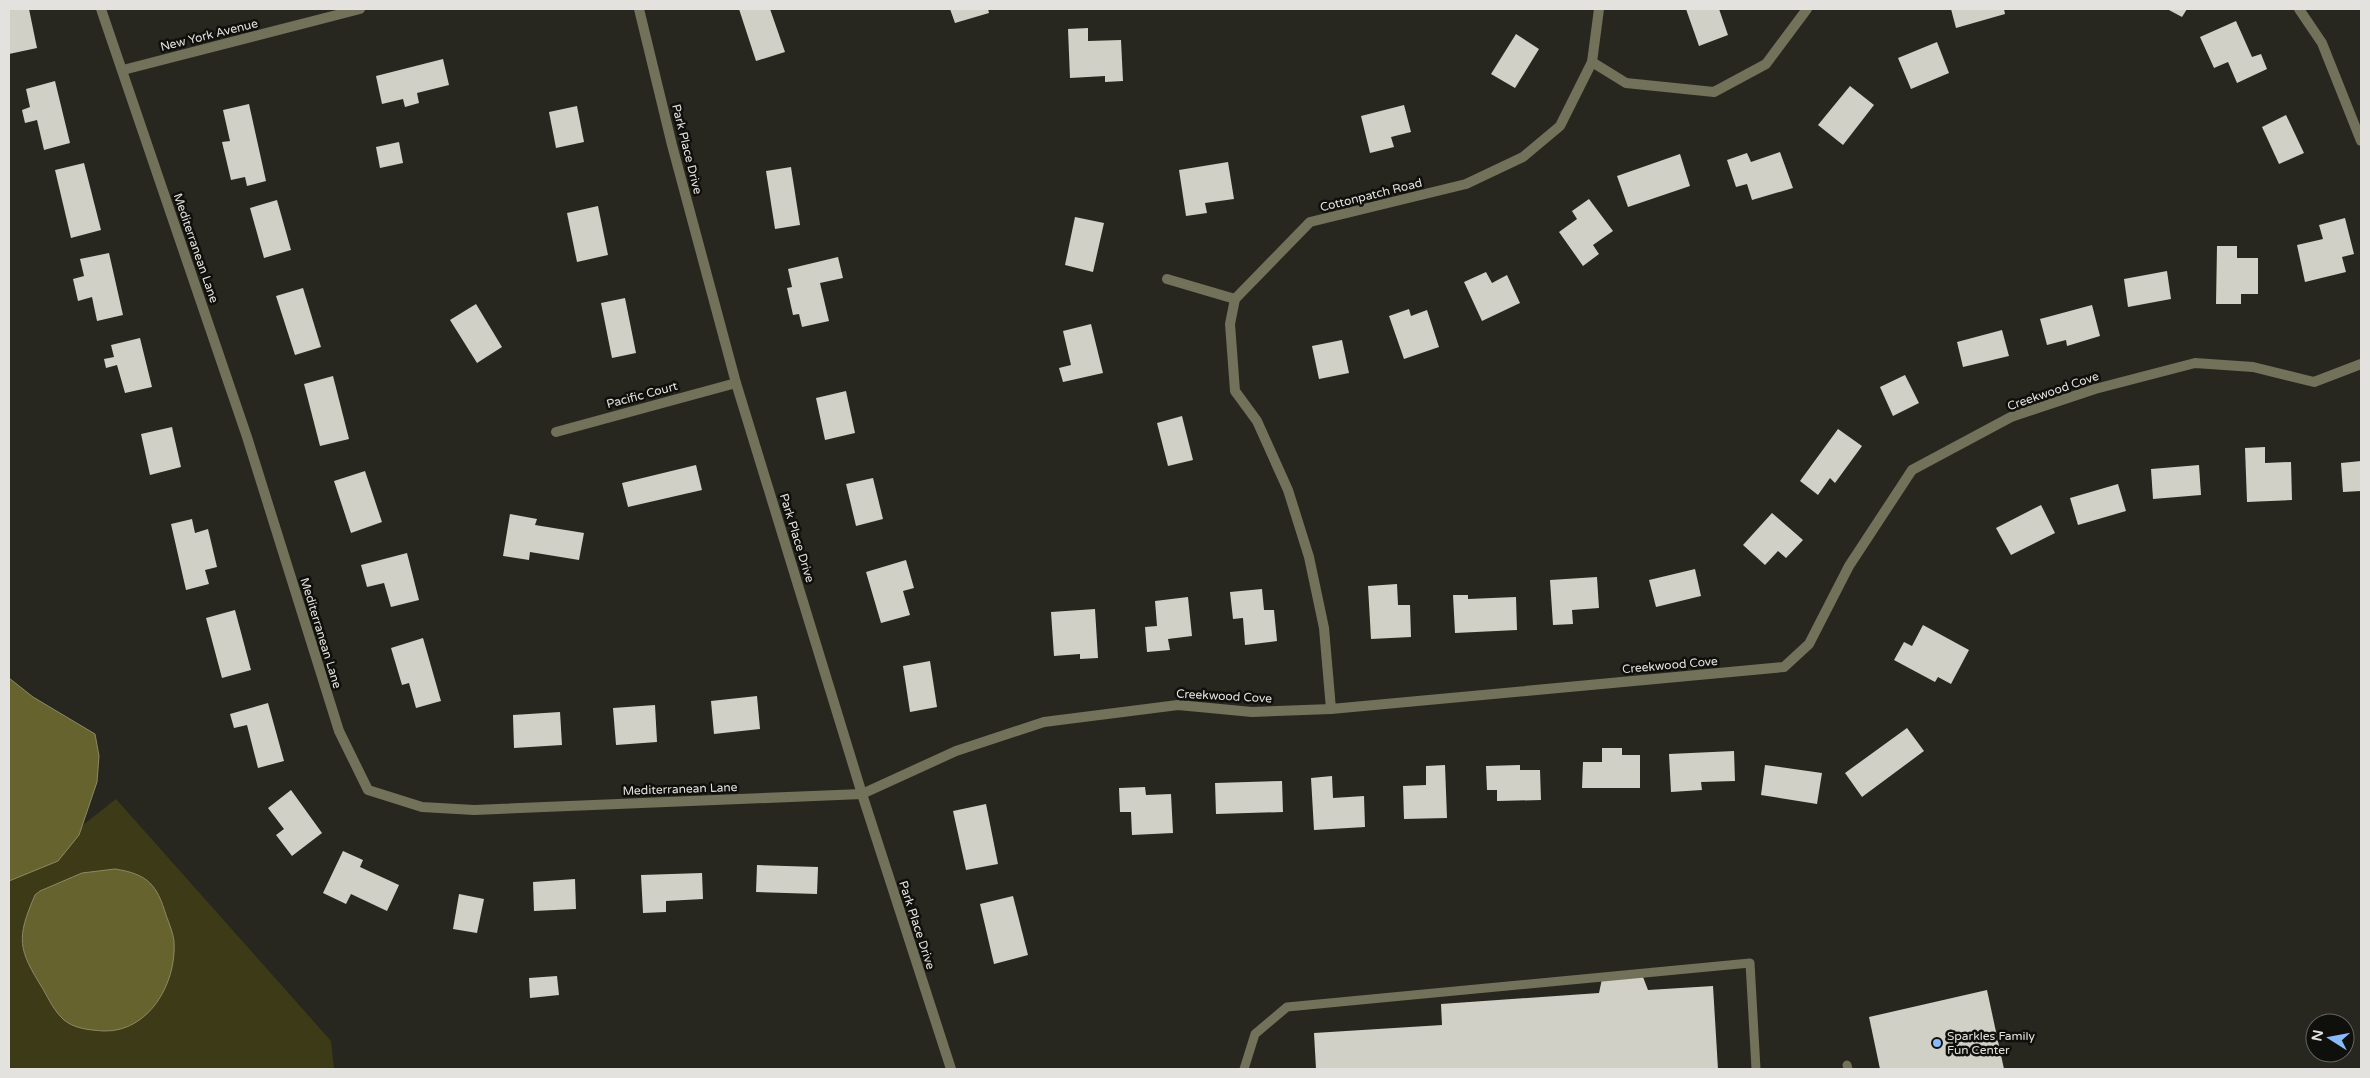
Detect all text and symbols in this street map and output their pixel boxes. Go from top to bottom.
street label: New York Avenue [159,16,259,54]
street label: Park Place Drive [669,103,705,196]
street label: Cottonpatch Road [1318,176,1424,214]
street label: Mediterranean Lane [171,191,221,305]
street label: Creekwood Cove [2005,369,2101,413]
street label: Pacific Court [605,379,679,411]
street label: Park Place Drive [777,492,817,584]
street label: Mediterranean Lane [297,576,345,690]
street label: Creekwood Cove [1622,654,1719,676]
street label: Creekwood Cove [1176,686,1272,706]
street label: Mediterranean Lane [622,780,738,798]
street label: Park Place Drive [896,879,938,971]
north arrow [2305,1013,2355,1063]
text: N [2308,1028,2327,1043]
place label: Sparkles Family Fun Center [1947,1029,2036,1057]
marker: Sparkles Family Fun Center [1931,1037,1943,1049]

